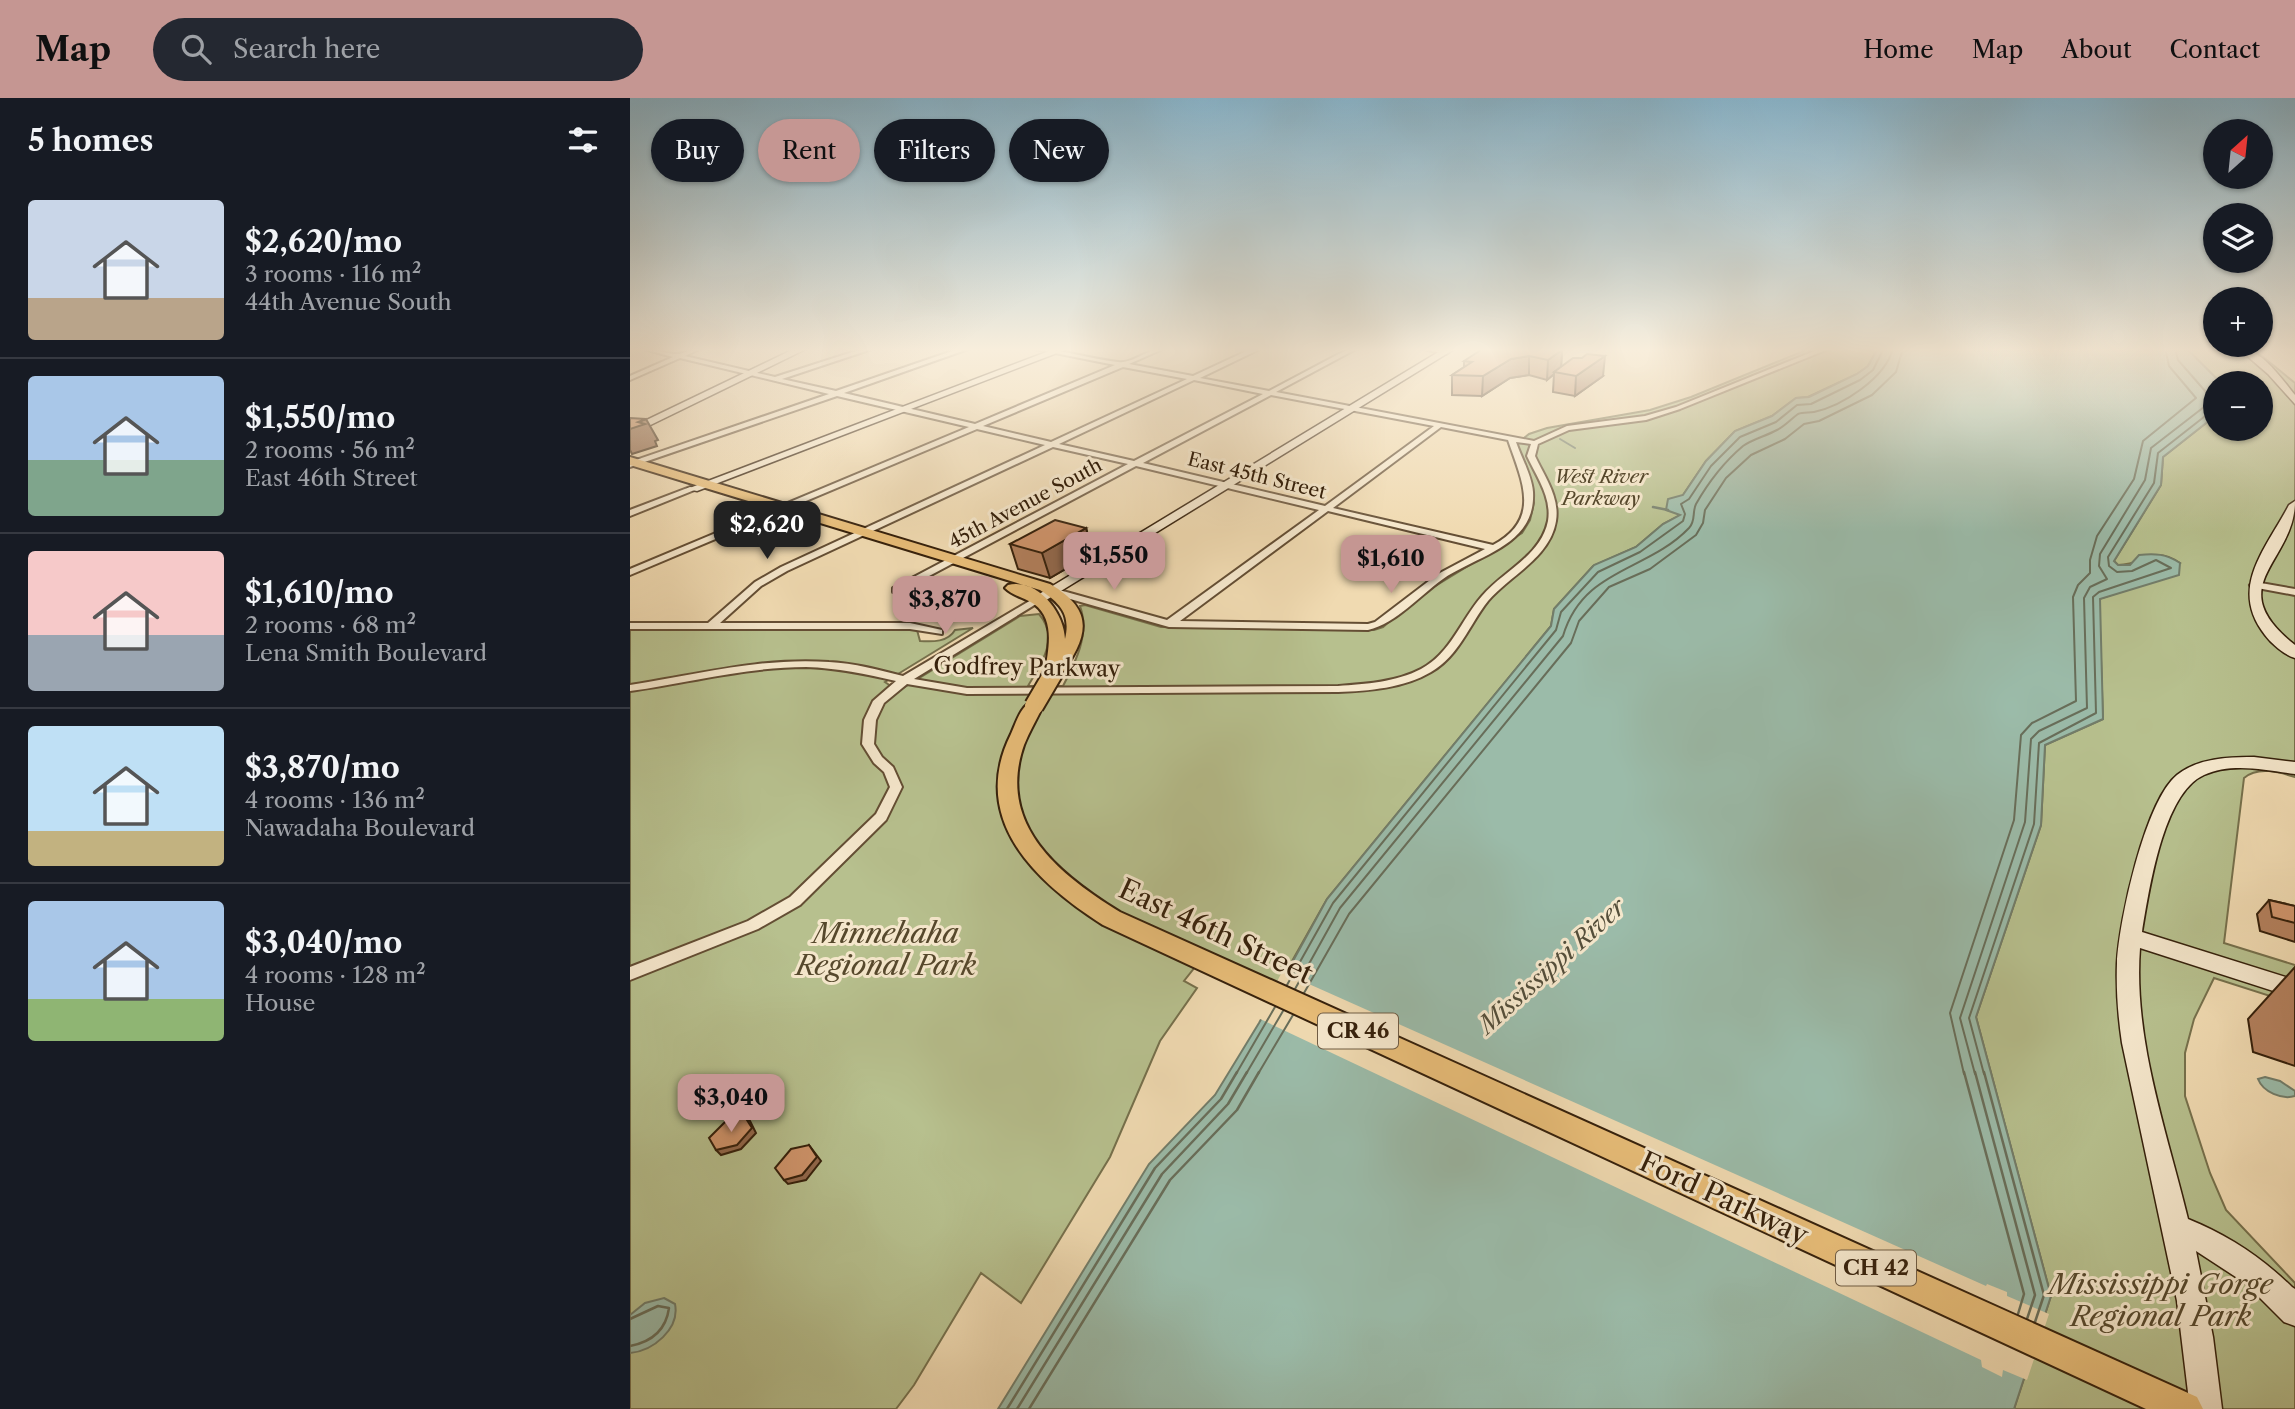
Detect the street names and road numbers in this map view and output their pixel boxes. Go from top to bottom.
street label: East 45th Street [1185,447,1329,504]
street label: 45th Avenue South [945,453,1106,554]
street label: Godfrey Parkway [933,651,1121,683]
street label: East 46th Street [1114,871,1319,991]
road number: CR 46 [1318,1014,1398,1048]
street label: Ford Parkway [1634,1144,1814,1252]
road number: CH 42 [1836,1250,1916,1286]

